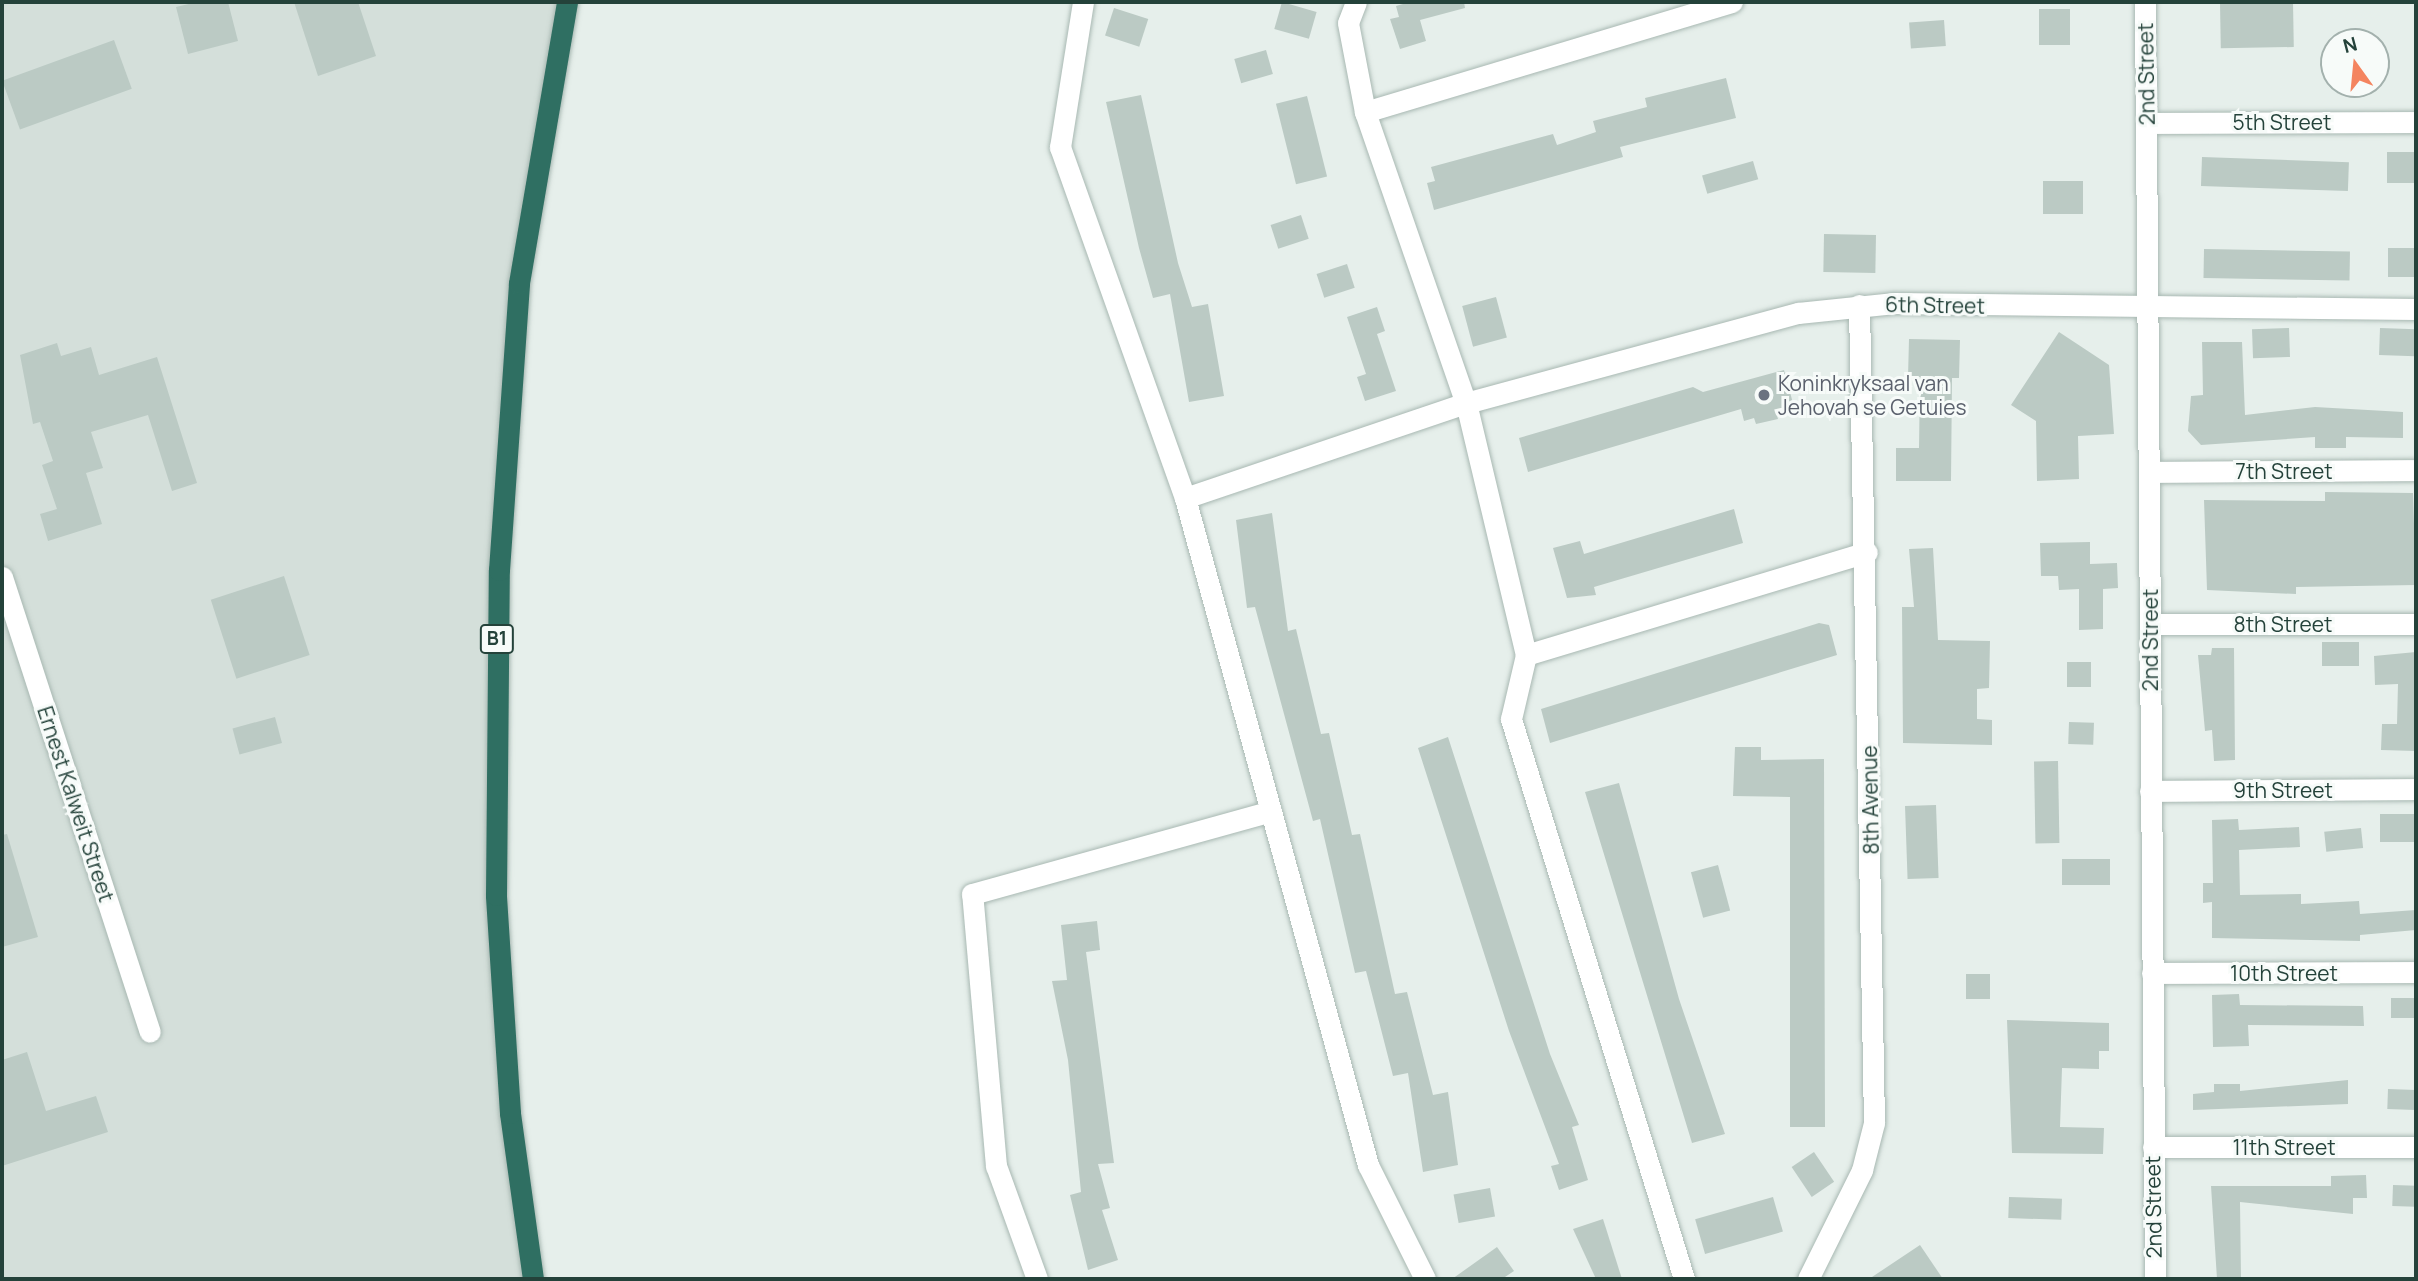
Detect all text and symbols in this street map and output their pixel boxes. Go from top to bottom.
street label: 2nd Street [2133,22,2159,126]
north arrow [2320,28,2390,98]
text: N [2340,30,2360,59]
street label: 5th Street [2233,109,2331,135]
street label: 6th Street [1885,292,1985,318]
place label: Koninkryksaal van Jehovah se Getuies [1778,370,1967,420]
marker: Koninkryksaal van Jehovah se Getuies [1756,387,1772,403]
street label: 7th Street [2235,458,2333,484]
street label: 2nd Street [2137,589,2163,691]
street label: 8th Street [2234,611,2332,637]
road number: B1 [480,624,514,654]
street label: Ernest Kalweit Street [32,703,120,905]
street label: 8th Avenue [1856,745,1884,855]
street label: 9th Street [2233,777,2333,803]
street label: 10th Street [2230,960,2338,986]
street label: 11th Street [2232,1134,2336,1160]
street label: 2nd Street [2140,1155,2166,1259]

